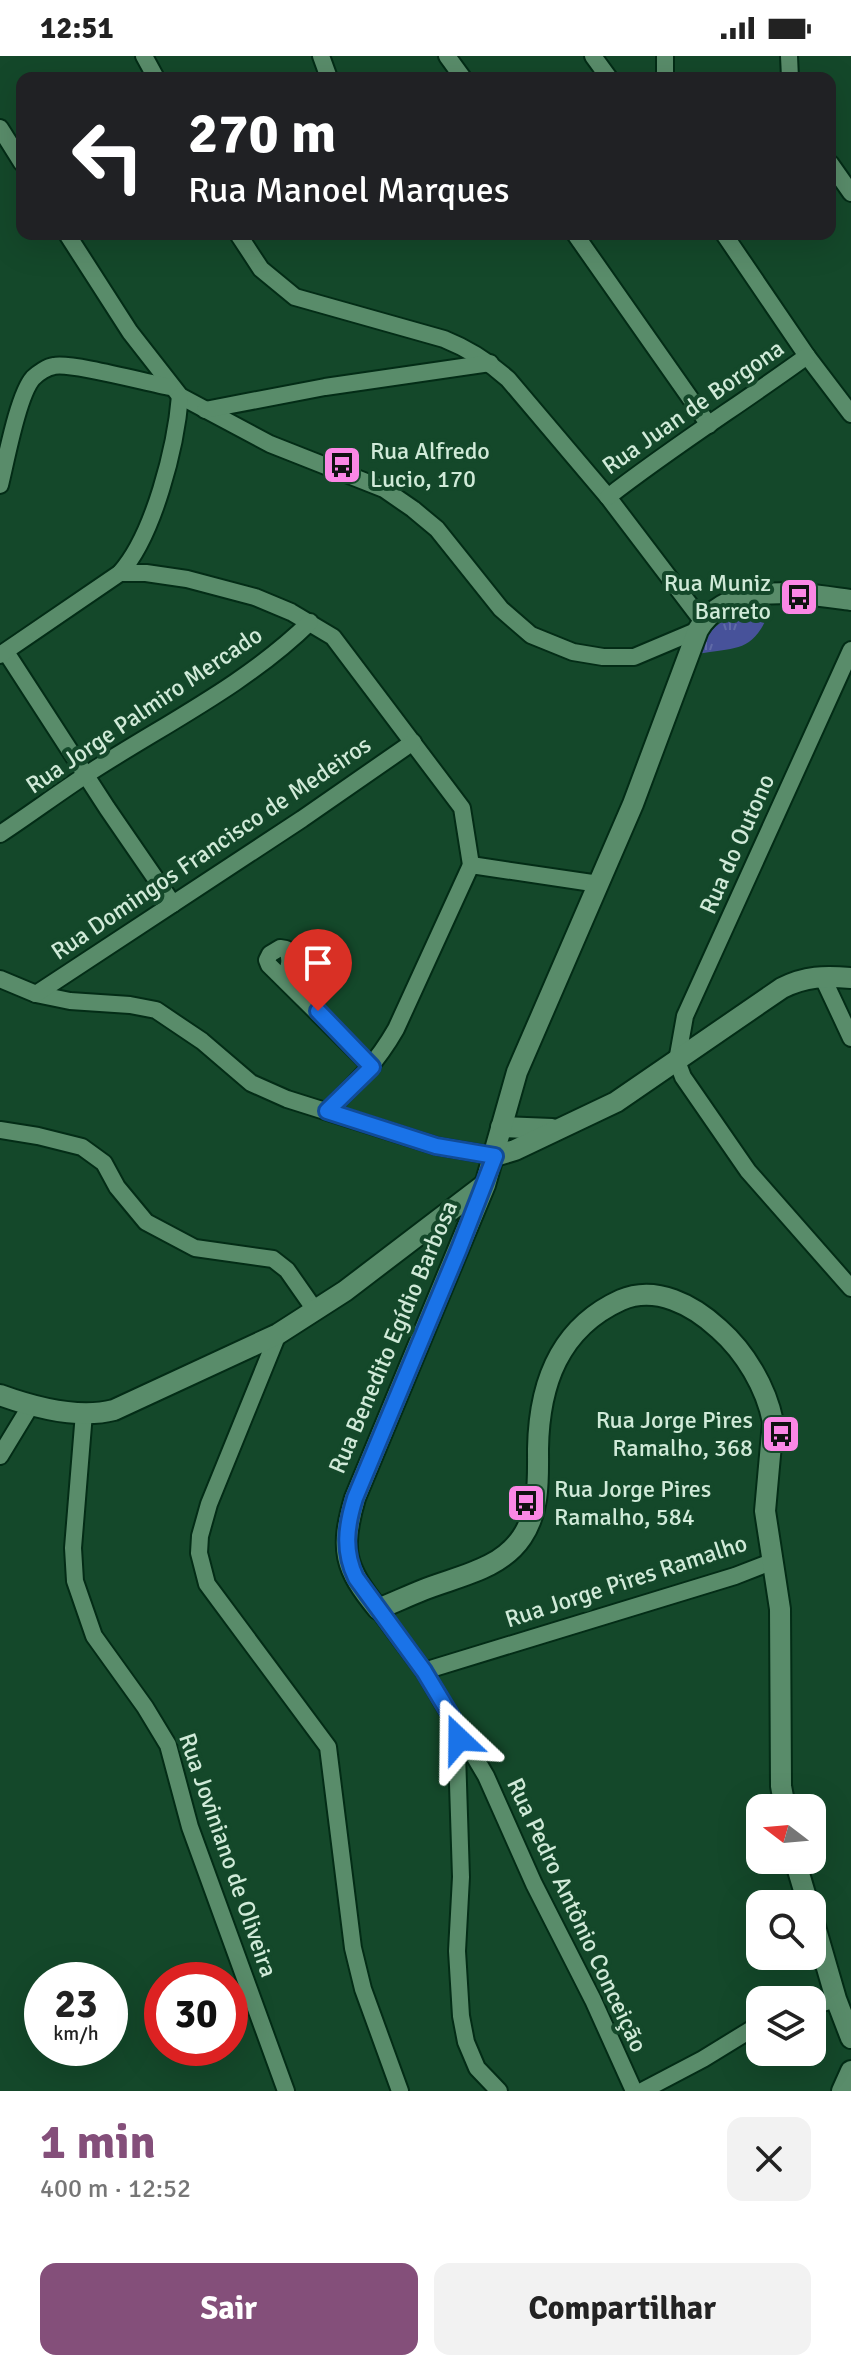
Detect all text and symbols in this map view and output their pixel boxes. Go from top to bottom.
text: 12:51 [40,10,114,47]
text: 270 m [188,99,336,168]
icon: left [56,104,160,208]
text: Rua Manoel Marques [188,168,510,213]
street label: Rua Juan de Borgona [596,333,790,481]
place label: Rua Alfredo Lucio, 170 [370,436,490,494]
bus stop icon: Rua Alfredo Lucio, 170 [321,444,363,486]
place label: Rua Muniz Barreto [664,568,771,626]
bus stop icon: Rua Muniz Barreto [778,576,820,618]
street label: Rua Jorge Palmiro Mercado [20,620,268,800]
street label: Rua Domingos Francisco de Medeiros [45,729,377,967]
street label: Rua do Outono [693,769,781,919]
pin [284,929,352,1011]
icon: arrive [296,941,340,985]
street label: Rua Benedito Egídio Barbosa [322,1196,464,1478]
place label: Rua Jorge Pires Ramalho, 368 [596,1405,753,1463]
bus stop icon: Rua Jorge Pires Ramalho, 368 [760,1413,802,1455]
place label: Rua Jorge Pires Ramalho, 584 [554,1474,711,1532]
bus stop icon: Rua Jorge Pires Ramalho, 584 [505,1482,547,1524]
street label: Rua Jorge Pires Ramalho [501,1528,751,1634]
position arrow [417,1697,501,1781]
street label: Rua Joviniano de Oliveira [172,1729,284,1981]
street label: Rua Pedro Antônio Conceição [500,1773,654,2057]
north arrow [746,1794,826,1874]
map controls [746,1794,826,2066]
button: search [746,1890,826,1970]
speed limit sign: 30 [144,1962,248,2066]
text: 23 [54,1979,98,2029]
button: layers [746,1986,826,2066]
text: km/h [53,2021,99,2046]
text: 1 min [40,2113,156,2172]
button: close [727,2117,811,2201]
text: 400 m · 12:52 [40,2173,191,2205]
button: Sair [40,2263,418,2355]
button: Compartilhar [434,2263,811,2355]

